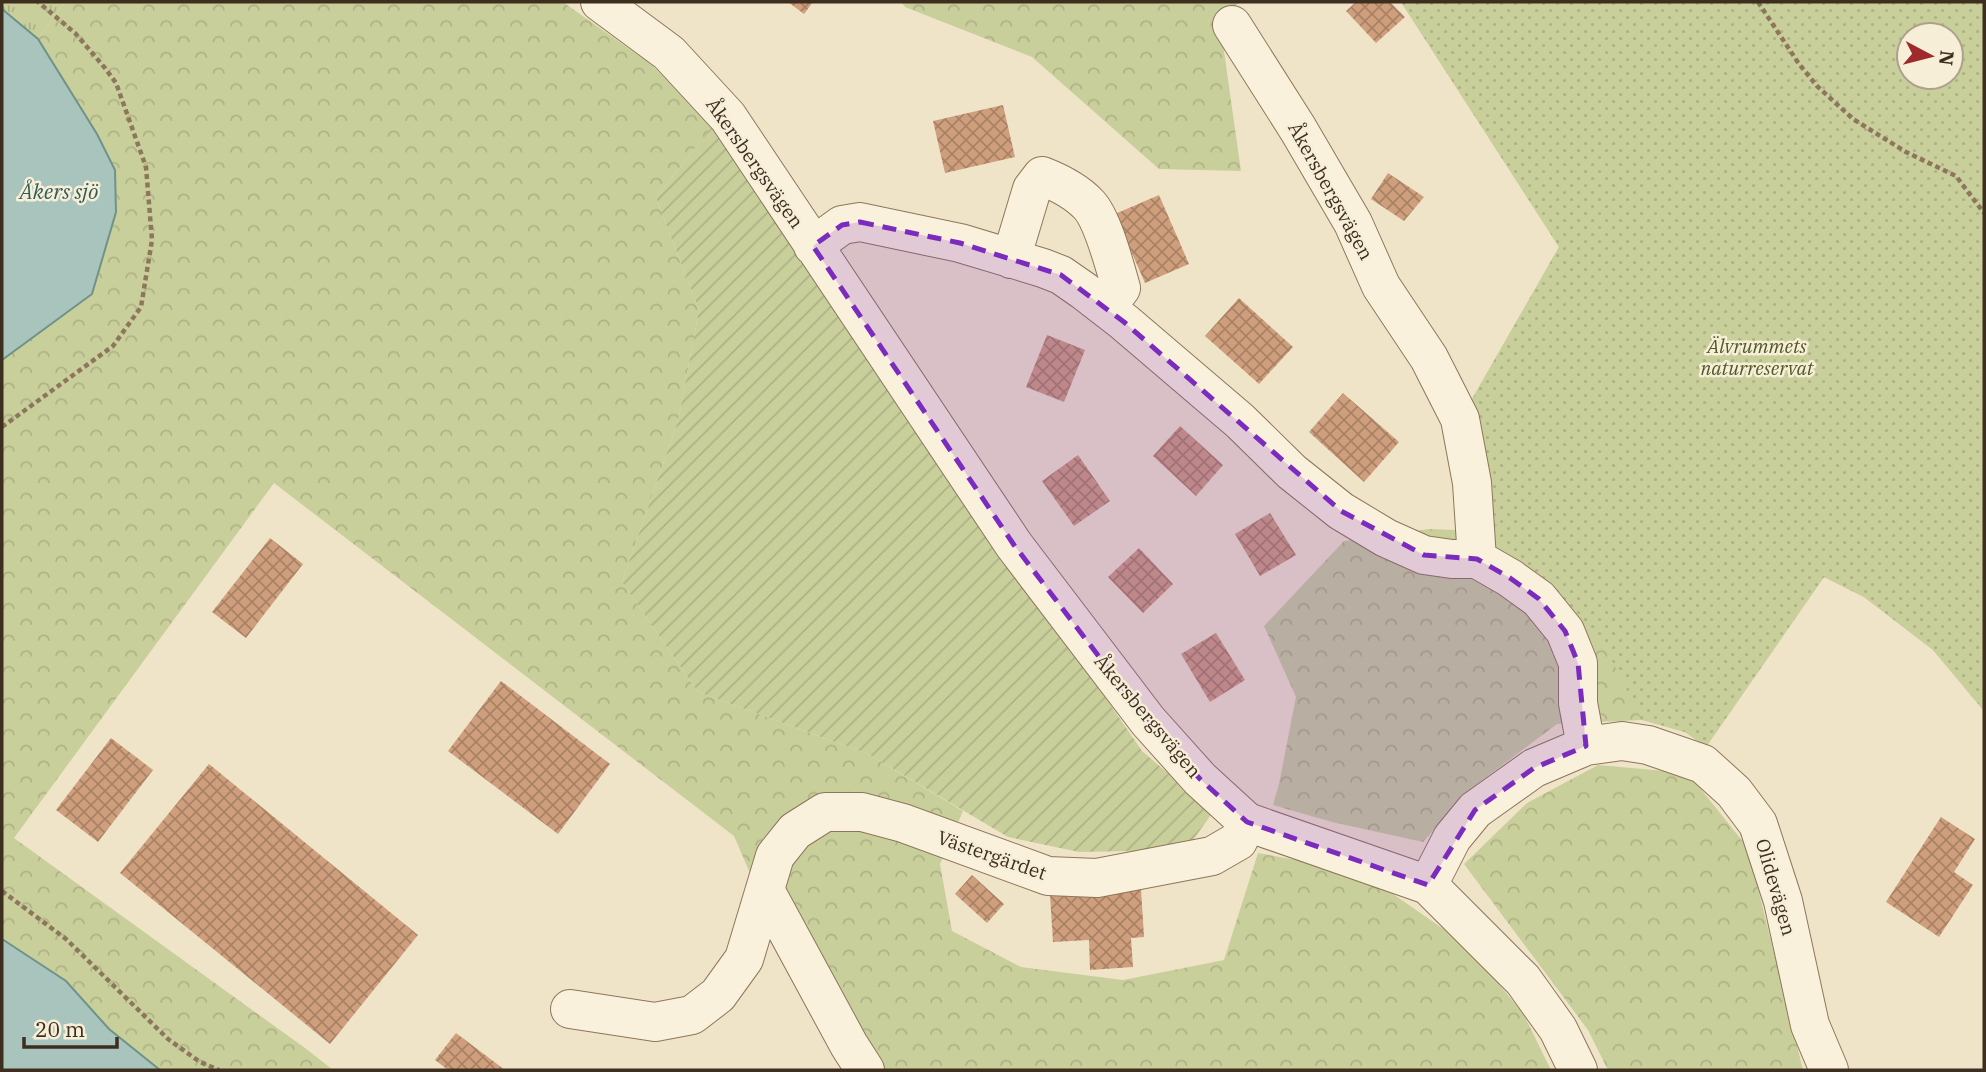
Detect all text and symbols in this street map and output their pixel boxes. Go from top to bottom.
north arrow [1895,21,1965,91]
text: N [1934,49,1960,67]
street label: Åkersbergsvägen [701,93,809,233]
street label: Åkersbergsvägen [1283,118,1379,264]
water label: Åkers sjö [18,177,99,205]
park label: Älvrummets naturreservat [1701,334,1815,380]
street label: Åkersbergsvägen [1089,649,1207,783]
street label: Västergärdet [934,825,1050,885]
street label: Olidevägen [1751,836,1801,938]
scale bar [24,1006,117,1050]
text: 20 m [35,1015,85,1043]

